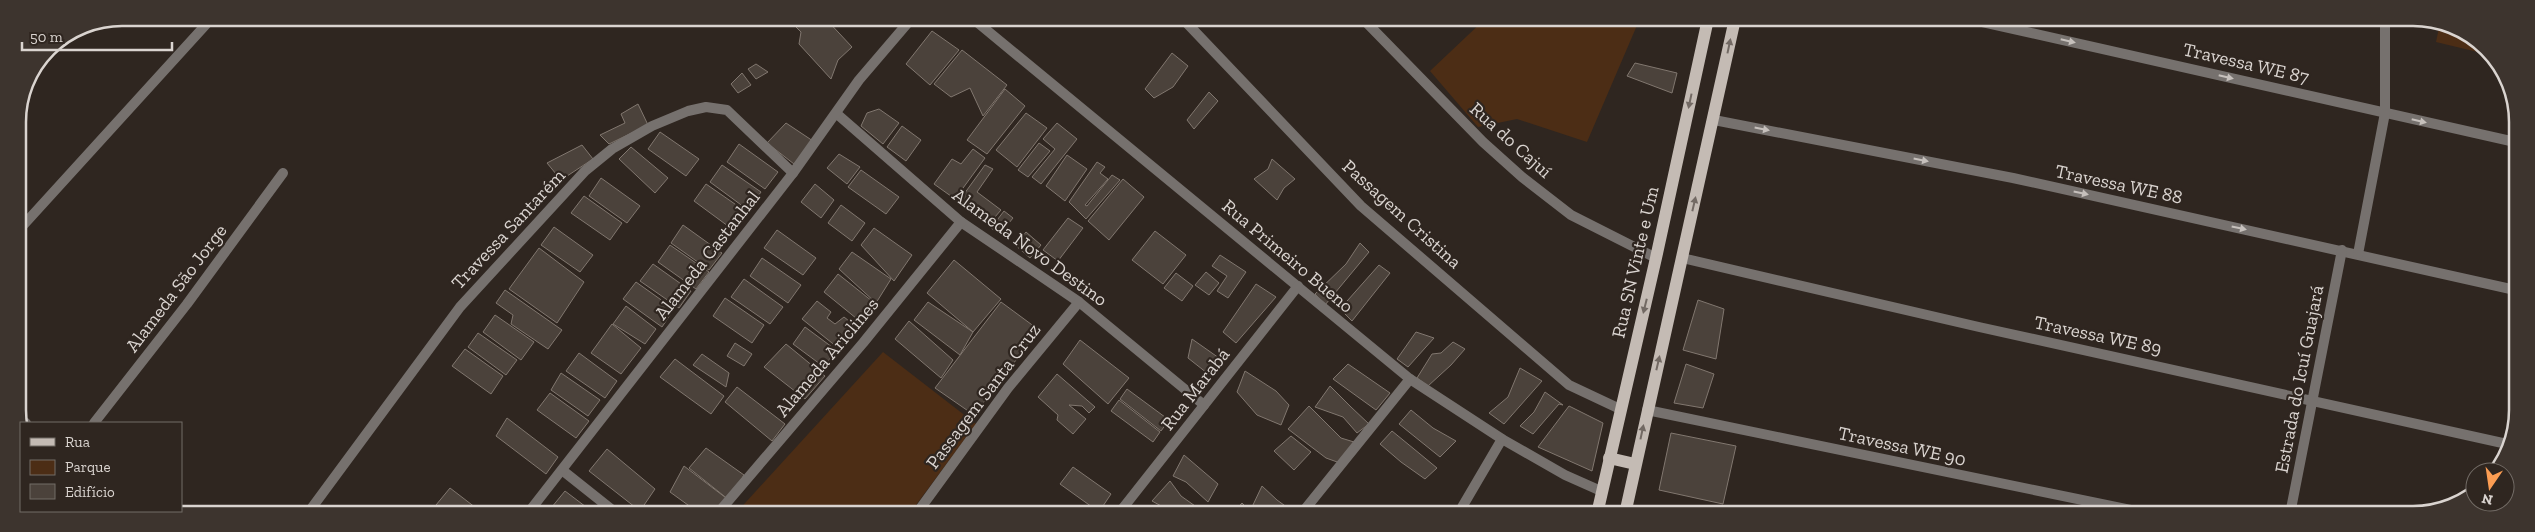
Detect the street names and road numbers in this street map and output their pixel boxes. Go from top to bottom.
street label: Travessa WE 87 [2181,37,2311,89]
street label: Rua do Cajuí [1465,97,1557,183]
street label: Passagem Cristina [1338,155,1466,273]
street label: Travessa WE 88 [2053,159,2185,209]
street label: Travessa Santarém [446,164,570,294]
street label: Alameda Novo Destino [948,183,1112,311]
street label: Rua SN Vinte e Um [1606,183,1664,340]
street label: Alameda Castanhal [649,186,765,324]
street label: Rua Primeiro Bueno [1218,194,1359,318]
street label: Alameda São Jorge [120,220,232,356]
street label: Estrada do Icuí Guajará [2269,283,2329,475]
street label: Alameda Ariclines [771,293,883,421]
street label: Travessa WE 89 [2032,310,2164,360]
street label: Passagem Santa Cruz [921,319,1045,473]
street label: Rua Marabá [1156,343,1234,435]
street label: Travessa WE 90 [1836,421,1968,471]

